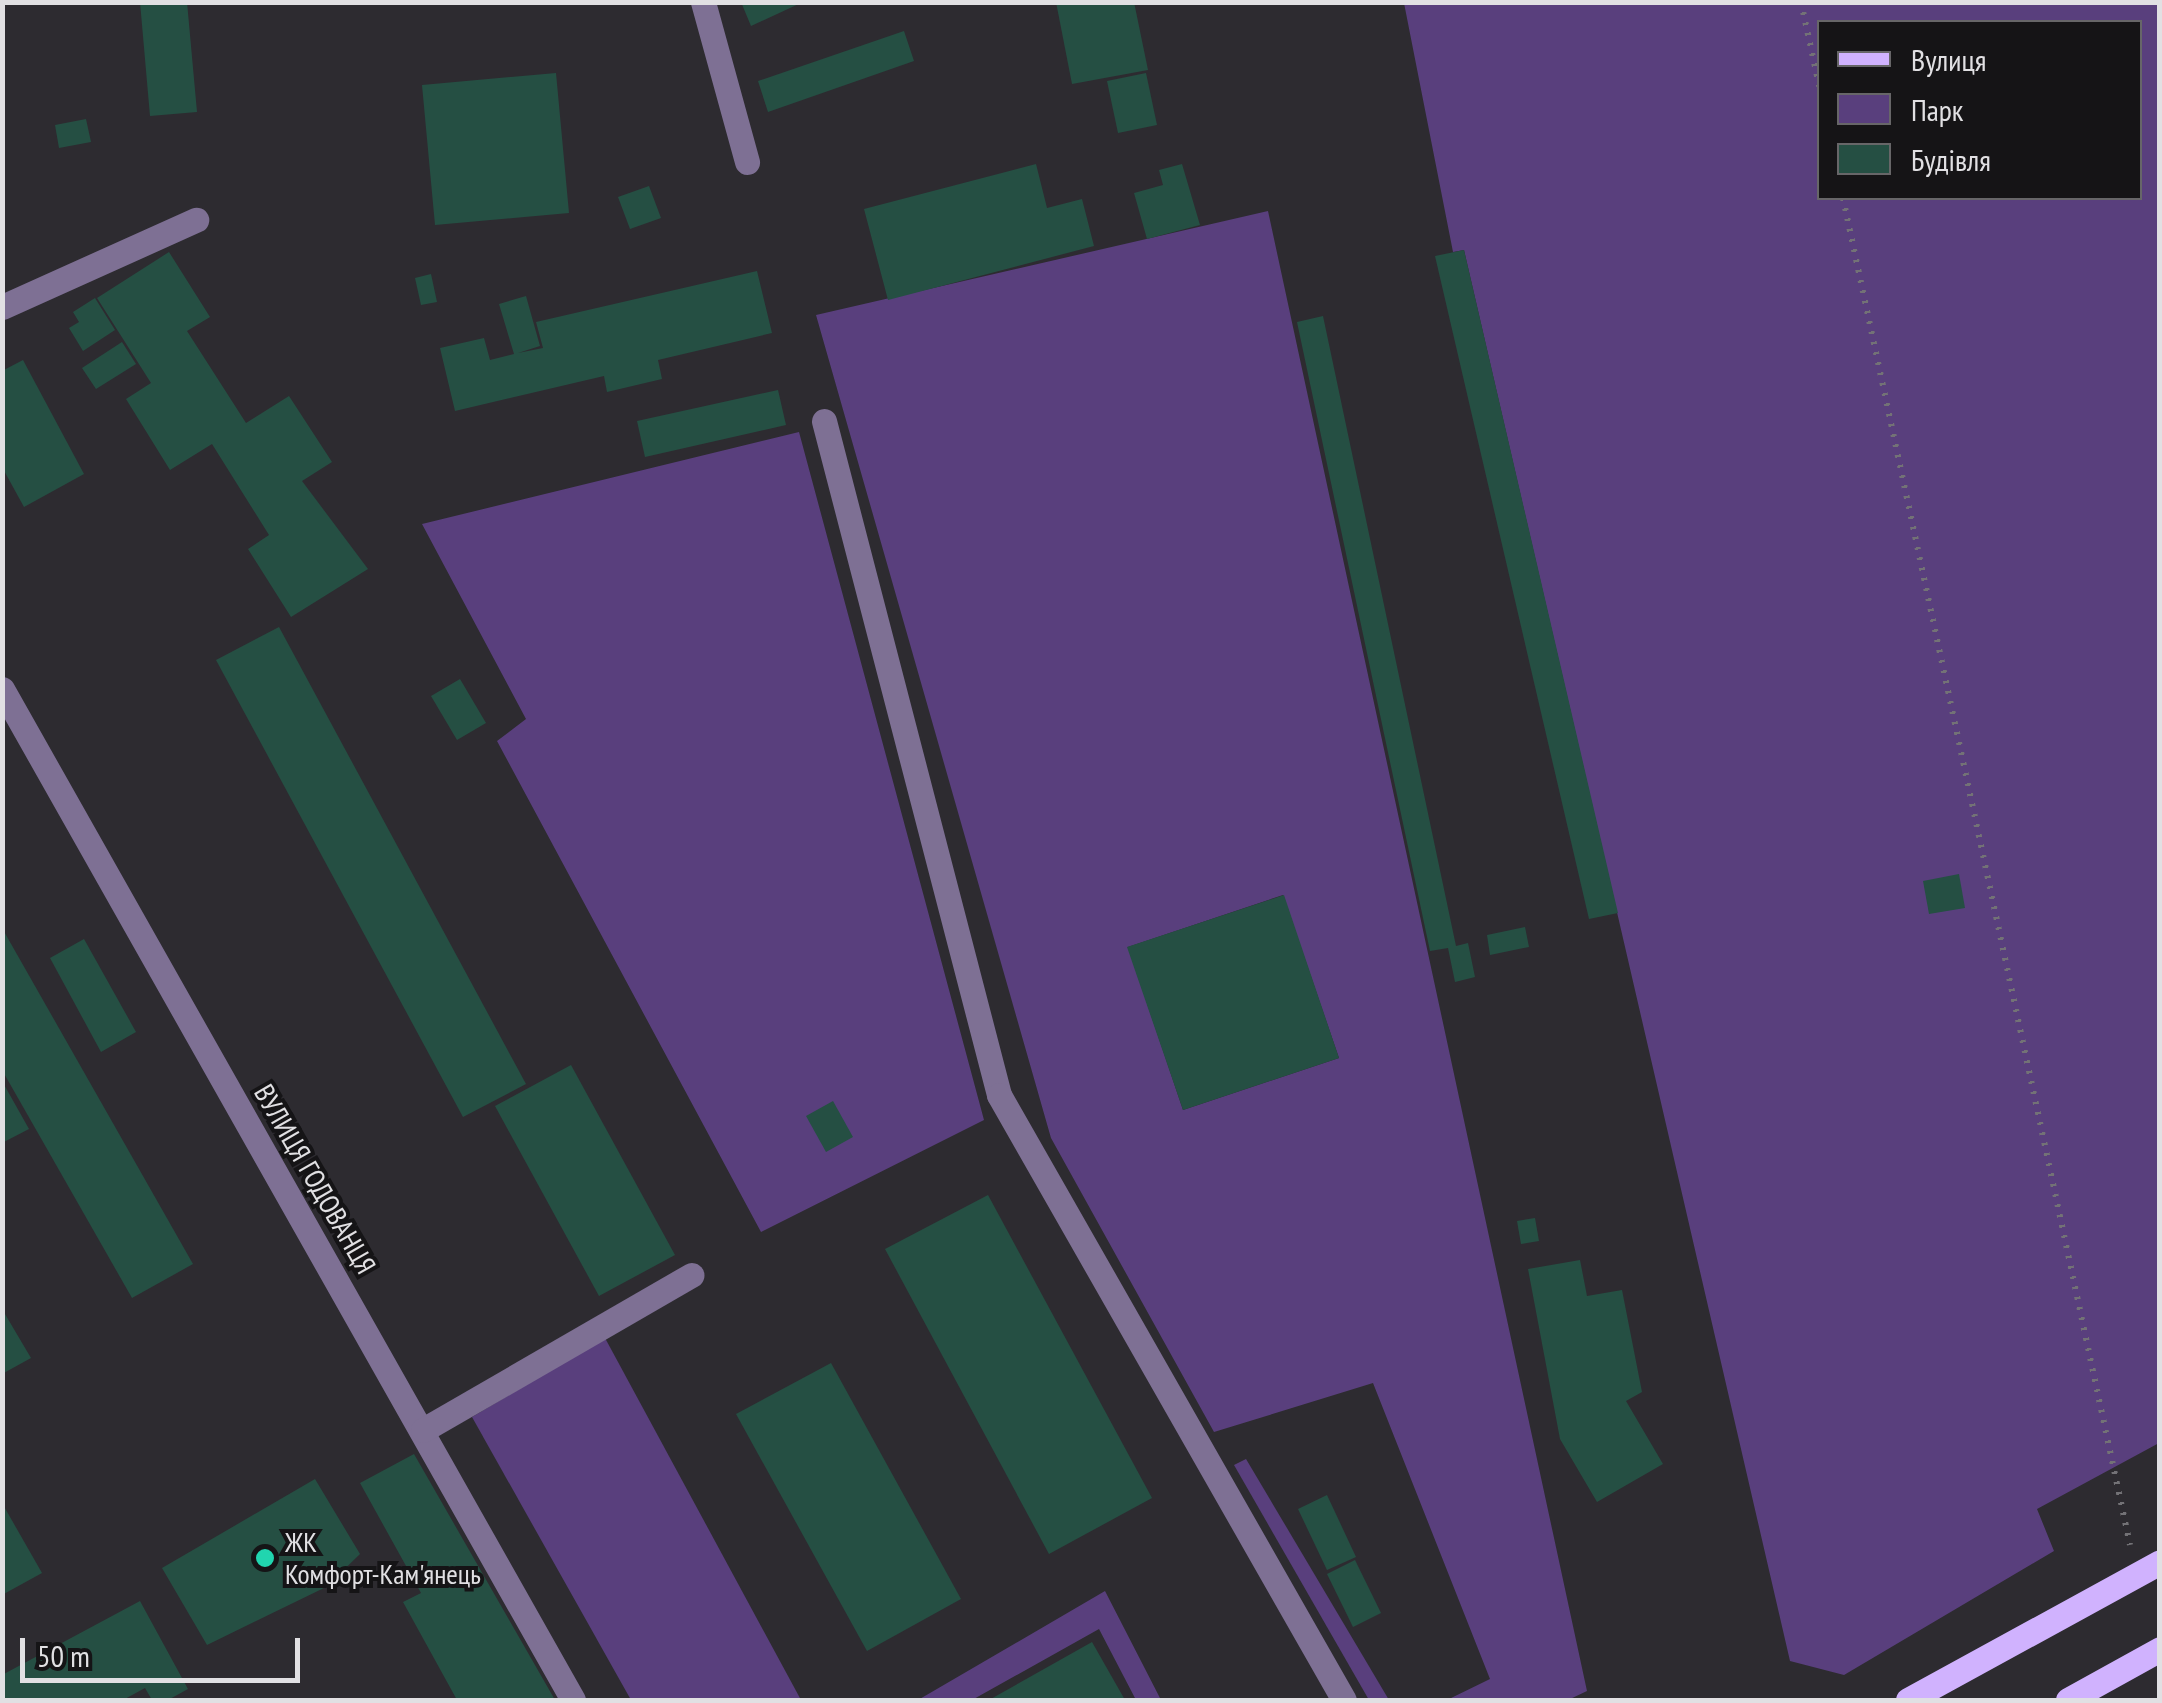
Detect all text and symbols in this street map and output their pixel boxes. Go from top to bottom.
legend [1817,20,2142,200]
text: Вулиця [1911,40,1986,79]
text: Парк [1911,90,1963,129]
text: Будівля [1911,140,1991,179]
street label: ВУЛИЦЯ ГОДОВАНЦЯ [247,1078,383,1280]
place label: ЖК Комфорт-Кам'янець [285,1525,481,1591]
marker: ЖК Комфорт-Кам'янець [254,1547,276,1569]
scale bar [25,1618,305,1680]
text: 50 m [37,1636,90,1675]

